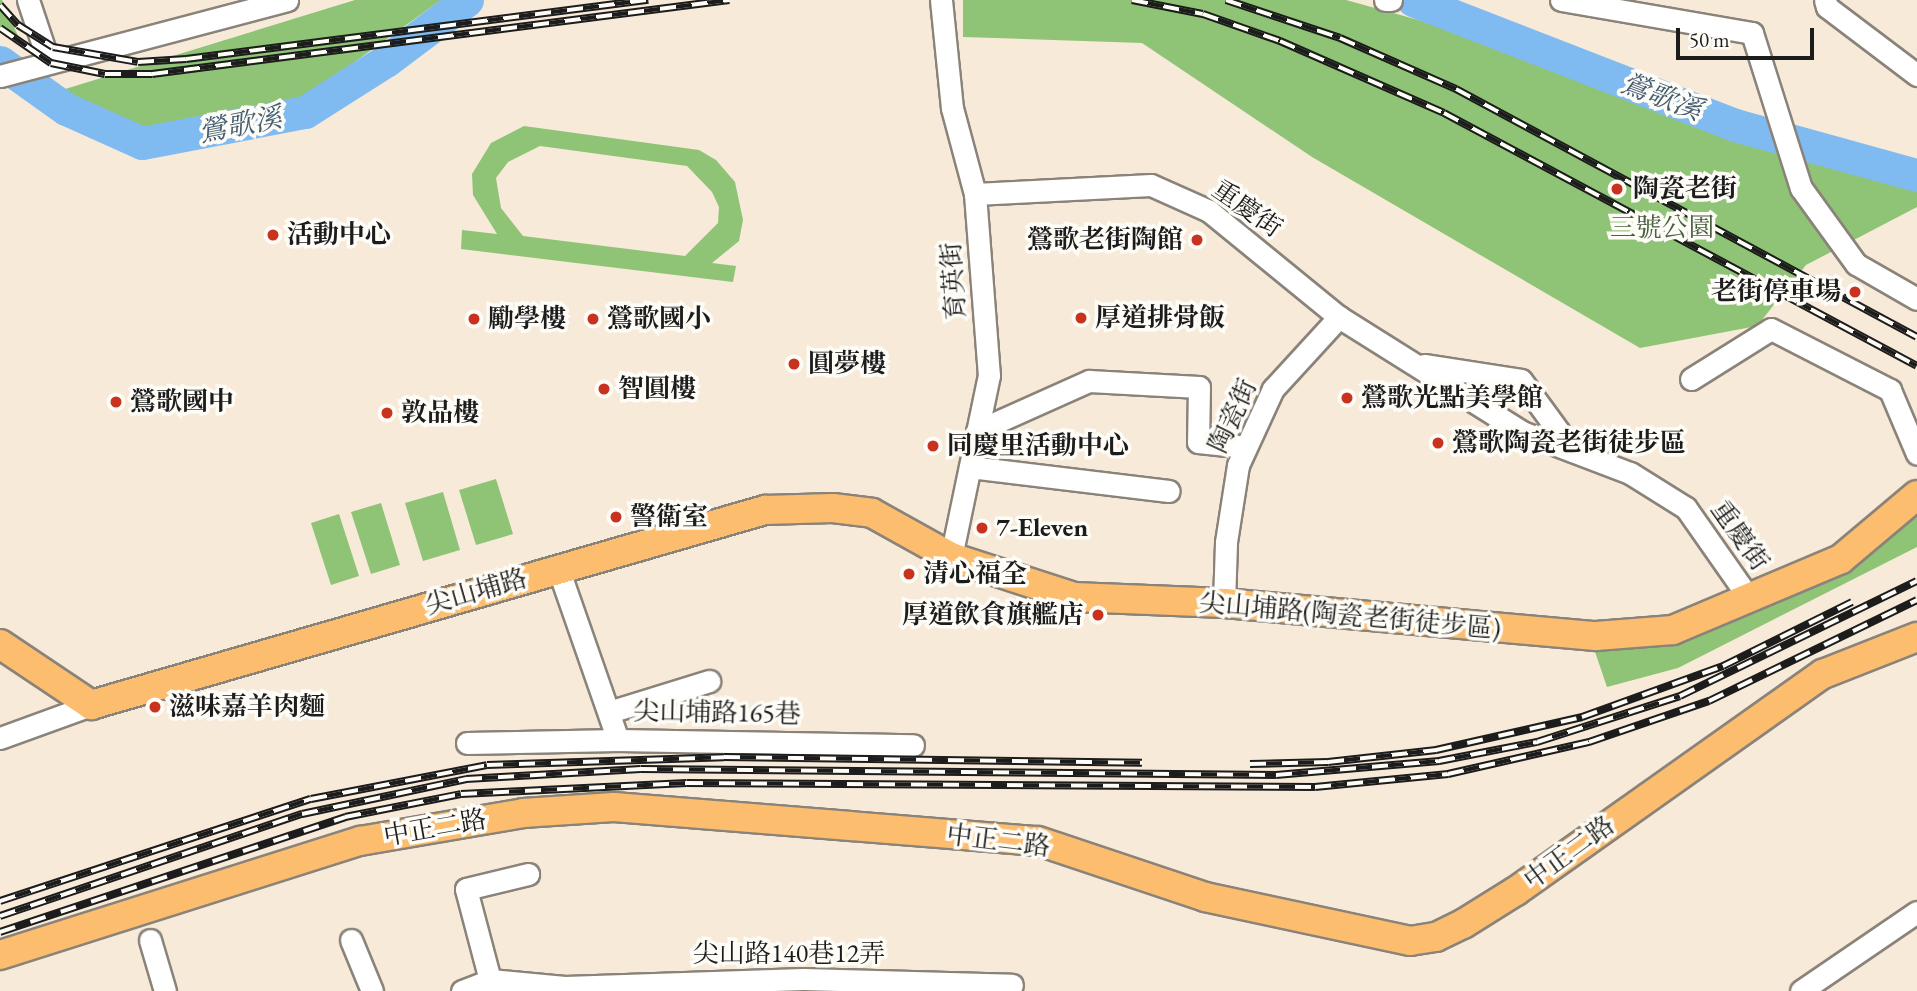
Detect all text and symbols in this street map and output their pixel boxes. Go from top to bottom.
scale bar [1679,14,1817,58]
text: 50 m [1689,26,1730,53]
water label: 鶯歌溪 [1617,65,1707,127]
water label: 鶯歌溪 [196,99,284,149]
place label: 陶瓷老街 [1633,173,1737,205]
street label: 重慶街 [1206,174,1288,244]
marker: 陶瓷老街 [1607,179,1627,199]
park label: 三號公園 [1610,212,1714,244]
place label: 活動中心 [287,219,391,251]
place label: 鶯歌老街陶館 [1027,224,1183,256]
marker: 活動中心 [265,227,281,243]
marker: 鶯歌老街陶館 [1189,232,1205,248]
street label: 育英街 [936,241,972,321]
place label: 老街停車場 [1711,276,1841,308]
marker: 老街停車場 [1847,284,1863,300]
place label: 厚道排骨飯 [1095,302,1225,334]
place label: 勵學樓 [488,303,566,335]
place label: 鶯歌國小 [607,303,711,335]
marker: 厚道排骨飯 [1073,310,1089,326]
marker: 勵學樓 [466,311,482,327]
marker: 鶯歌國小 [585,311,601,327]
place label: 圓夢樓 [808,348,886,380]
marker: 圓夢樓 [786,356,802,372]
place label: 智圓樓 [618,373,696,405]
street label: 陶瓷街 [1202,374,1264,458]
marker: 智圓樓 [596,381,612,397]
place label: 鶯歌光點美學館 [1361,382,1543,414]
place label: 鶯歌國中 [130,386,234,418]
marker: 鶯歌光點美學館 [1339,390,1355,406]
marker: 鶯歌國中 [108,394,124,410]
place label: 敦品樓 [401,397,479,429]
marker: 敦品樓 [379,405,395,421]
place label: 鶯歌陶瓷老街徒步區 [1452,427,1686,459]
place label: 同慶里活動中心 [947,430,1129,462]
marker: 鶯歌陶瓷老街徒步區 [1430,435,1446,451]
marker: 同慶里活動中心 [925,438,941,454]
street label: 重慶街 [1705,495,1775,577]
place label: 警衛室 [630,501,708,533]
marker: 警衛室 [608,509,624,525]
place label: 7-Eleven [996,512,1088,544]
marker: 7-Eleven [974,520,990,536]
place label: 清心福全 [923,558,1027,590]
street label: 尖山埔路 [422,563,530,621]
marker: 清心福全 [901,566,917,582]
street label: 尖山埔路(陶瓷老街徒步區) [1198,587,1502,645]
place label: 厚道飲食旗艦店 [902,599,1084,631]
marker: 厚道飲食旗艦店 [1090,607,1106,623]
place label: 滋味嘉羊肉麵 [169,691,325,723]
street label: 尖山埔路165巷 [633,696,801,730]
marker: 滋味嘉羊肉麵 [147,699,163,715]
street label: 中正二路 [381,804,489,852]
street label: 中正二路 [1518,810,1620,896]
street label: 中正二路 [944,819,1052,863]
street label: 尖山路140巷12弄 [693,938,885,970]

